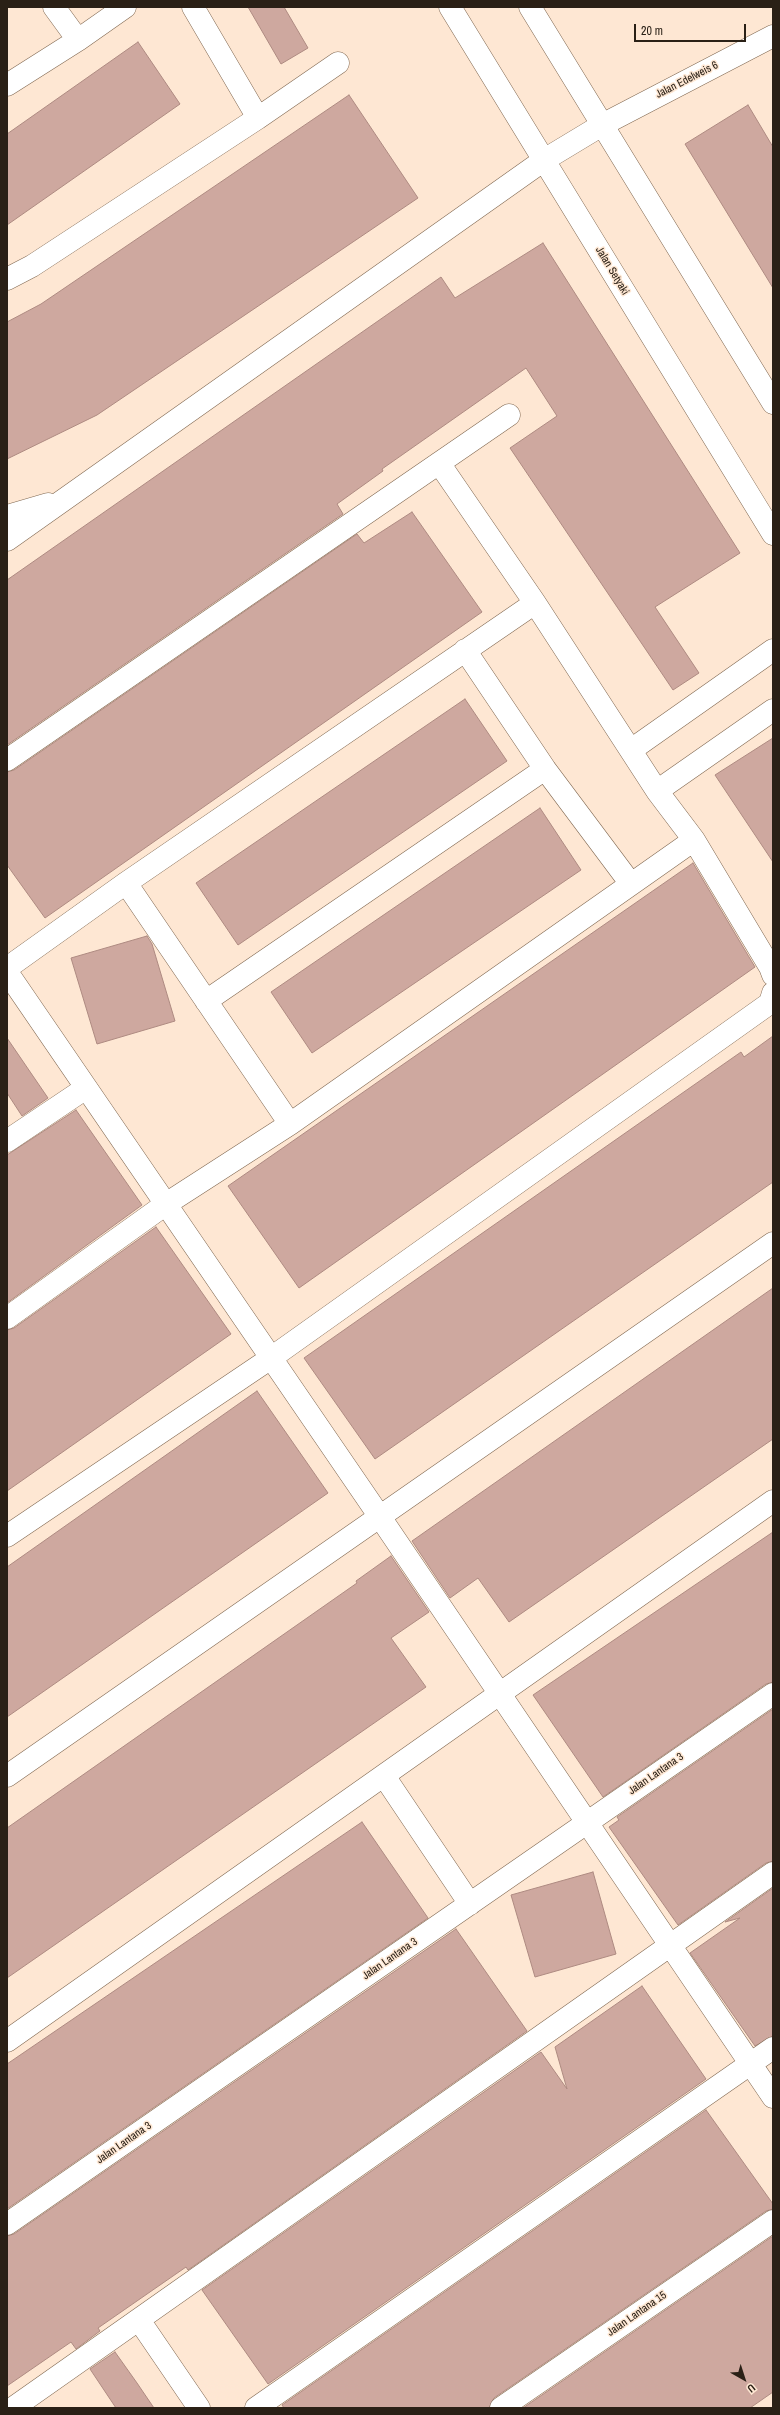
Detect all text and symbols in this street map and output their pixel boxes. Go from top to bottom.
scale bar [636,16,748,42]
text: 20 m [641,23,663,39]
street label: Jalan Edelweis 6 [654,59,720,101]
street label: Jalan Setyaki [592,244,632,298]
street label: Jalan Lantana 3 [626,1750,686,1798]
street label: Jalan Lantana 3 [360,1935,420,1983]
street label: Jalan Lantana 3 [94,2119,154,2167]
street label: Jalan Lantana 15 [605,2289,669,2339]
north arrow [724,2359,764,2399]
text: U [745,2381,758,2396]

